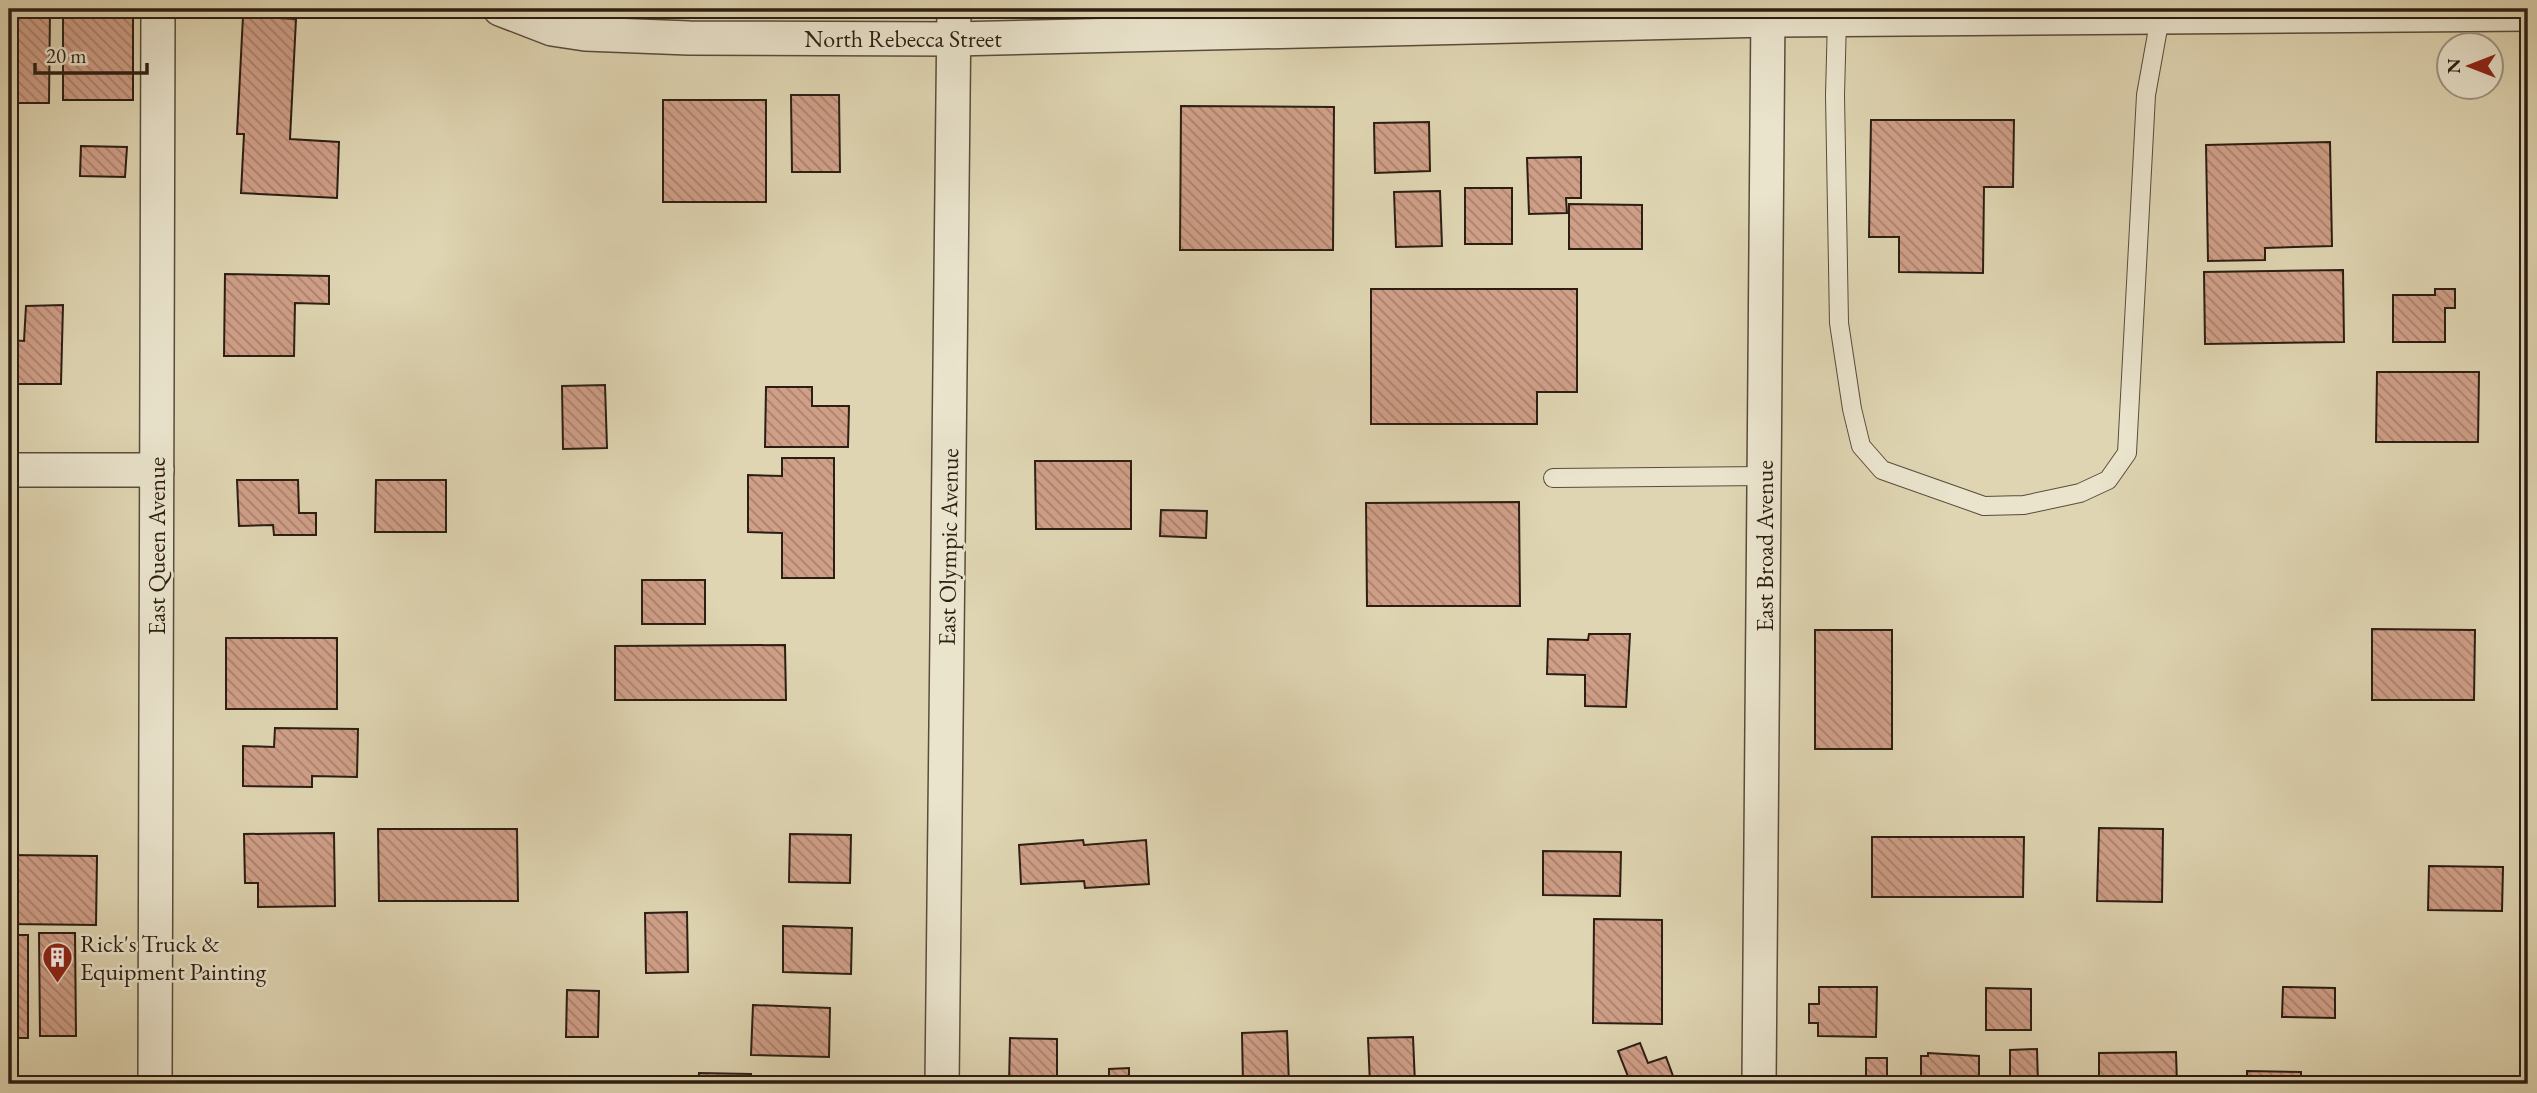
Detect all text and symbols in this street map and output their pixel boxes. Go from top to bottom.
street label: North Rebecca Street [804,23,1002,54]
scale bar [35,32,147,76]
north arrow [2436,32,2506,102]
text: 20 m [46,42,87,69]
text: N [2441,58,2466,74]
street label: East Olympic Avenue [931,448,965,646]
street label: East Queen Avenue [141,457,172,635]
street label: East Broad Avenue [1749,460,1780,632]
place label: Rick's Truck & Equipment Painting [80,928,267,987]
building icon: Rick's Truck & Equipment Painting [40,940,74,984]

